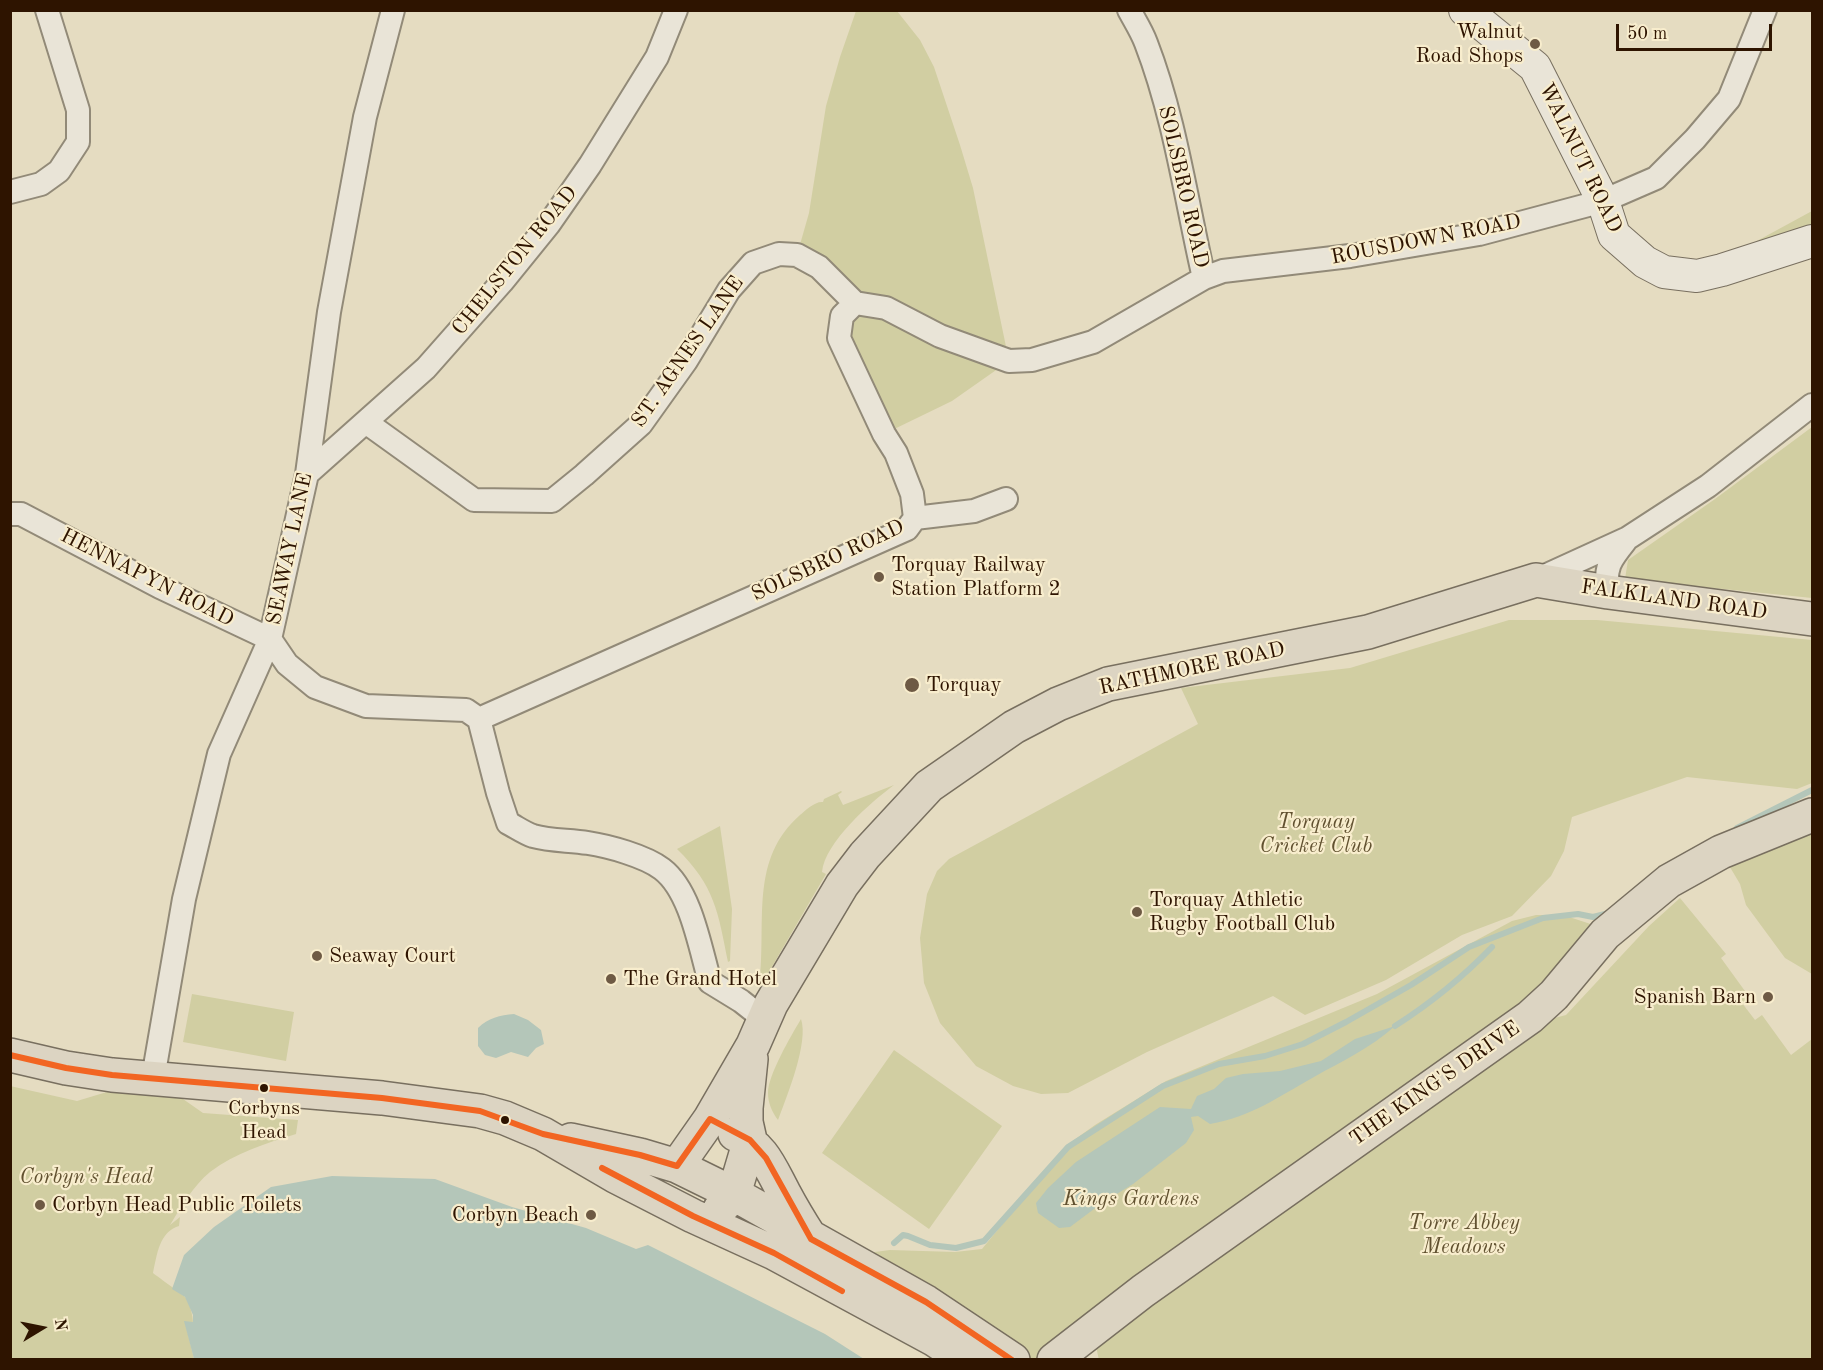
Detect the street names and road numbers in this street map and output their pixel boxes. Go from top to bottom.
street label: WALNUT ROAD [1533,79,1627,237]
street label: SOLSBRO ROAD [1152,103,1214,271]
street label: CHELSTON ROAD [447,181,583,341]
street label: ROUSDOWN ROAD [1329,209,1523,271]
street label: ST. AGNES LANE [626,271,750,433]
street label: SEAWAY LANE [262,471,318,627]
street label: SOLSBRO ROAD [748,515,908,607]
street label: HENNAPYN ROAD [56,523,238,633]
street label: FALKLAND ROAD [1579,574,1769,626]
street label: RATHMORE ROAD [1097,637,1287,701]
street label: THE KING'S DRIVE [1345,1016,1525,1152]

